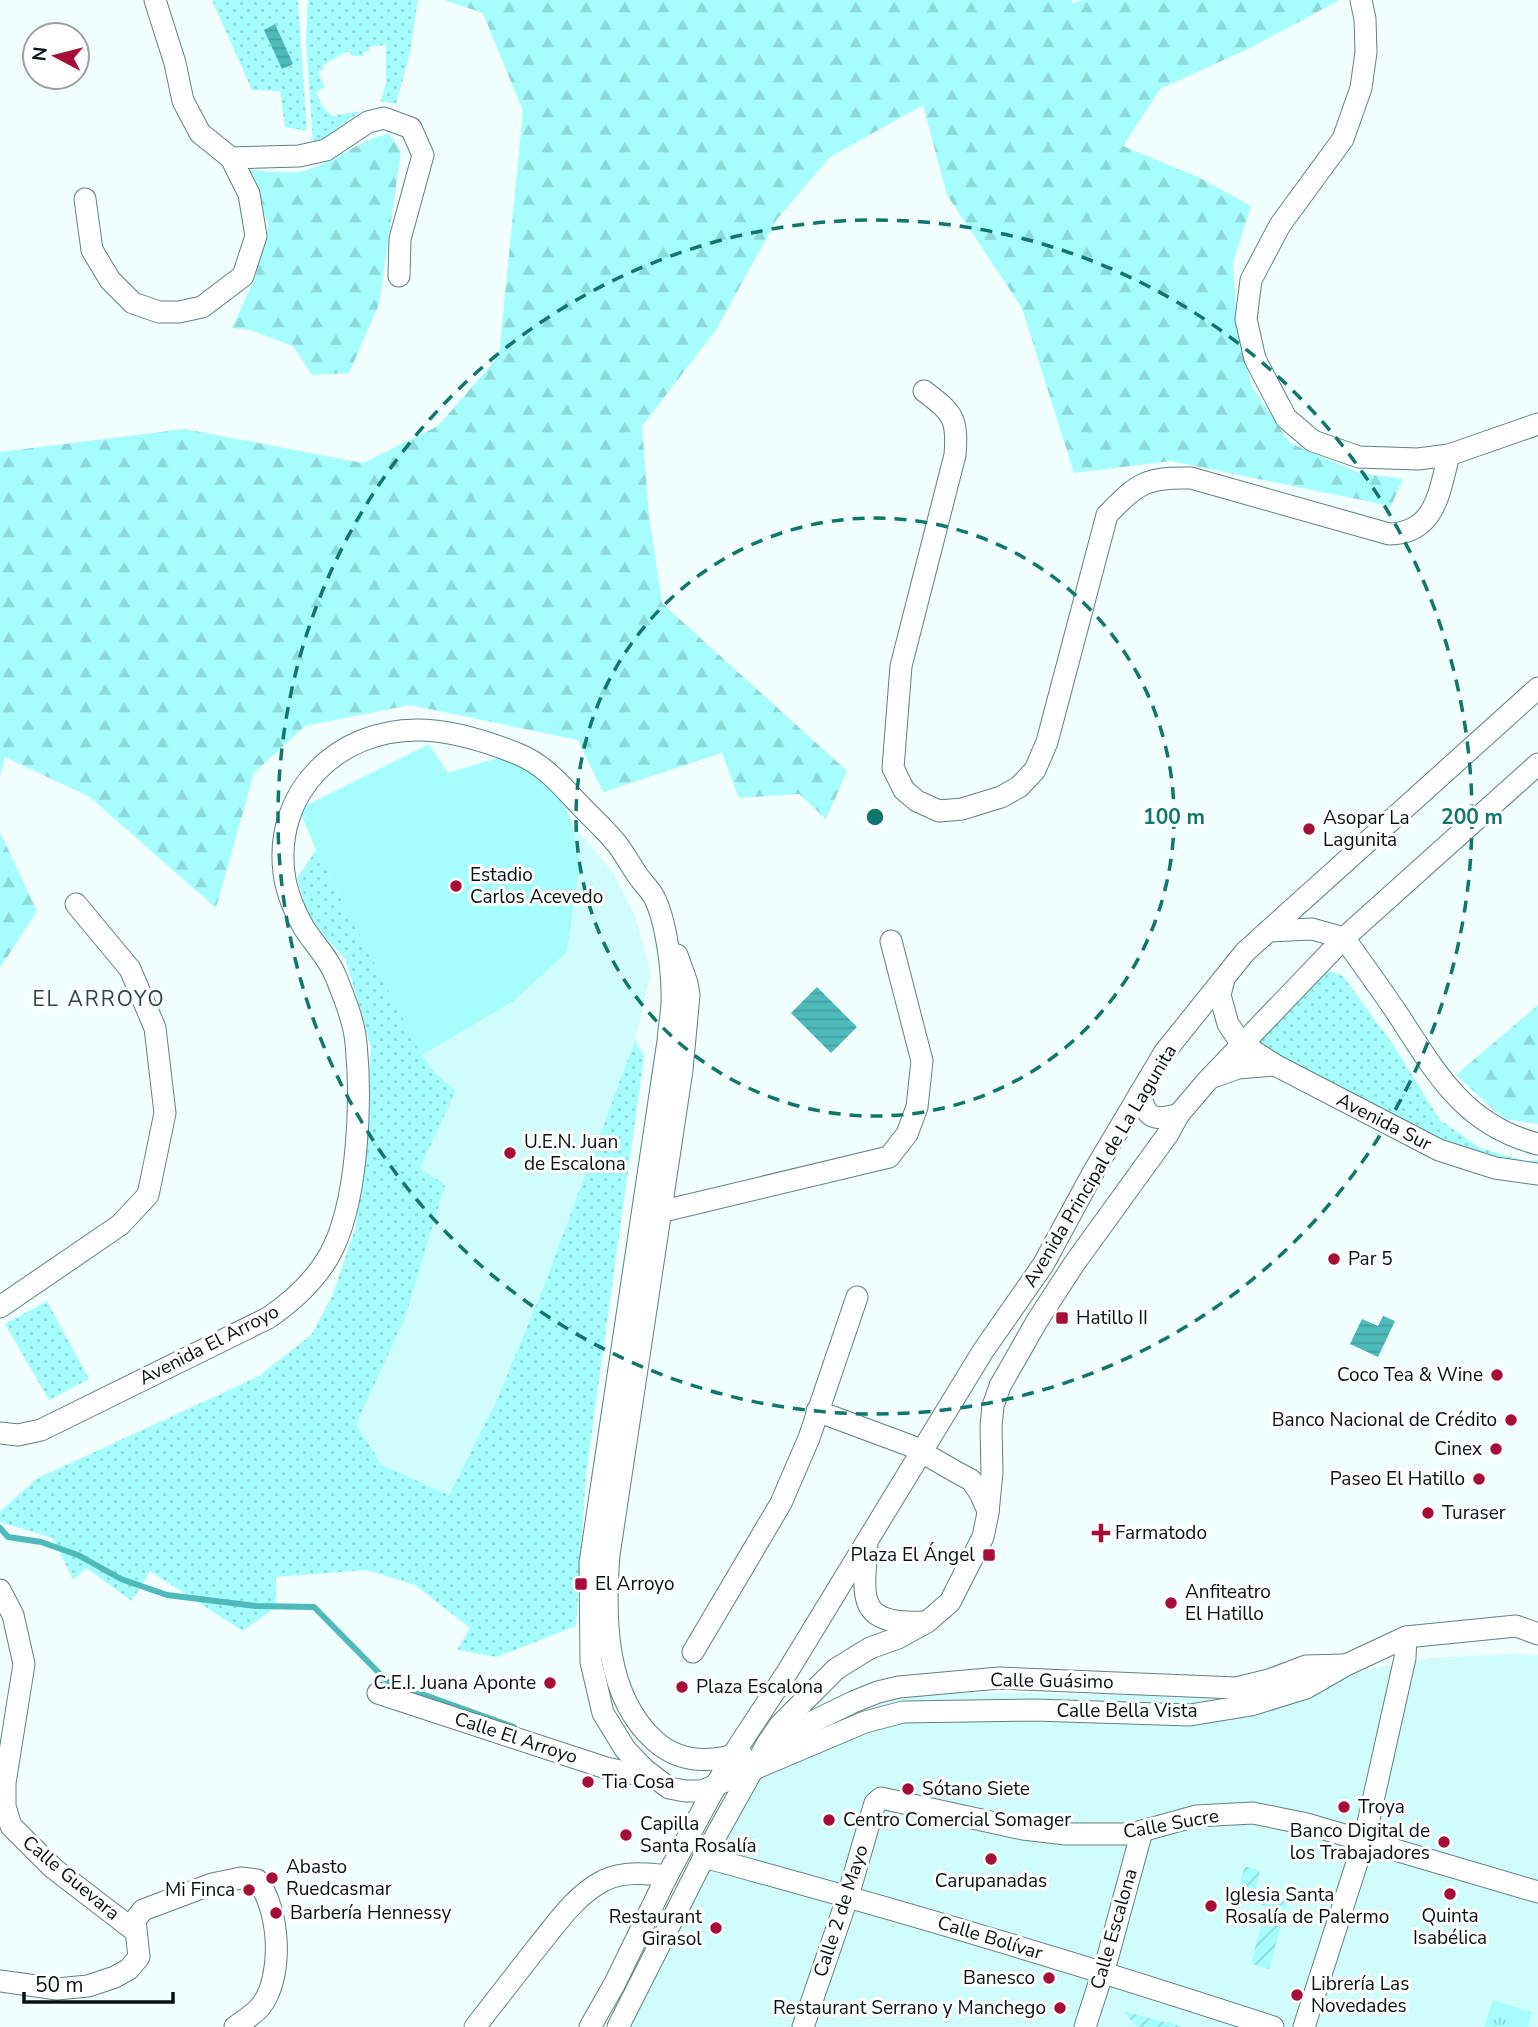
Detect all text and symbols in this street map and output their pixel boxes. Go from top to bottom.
north arrow [21,21,91,91]
text: N [26,45,54,63]
text: 100 m [1143,803,1205,831]
text: 200 m [1441,803,1503,831]
centre of rings [863,805,887,829]
place label: Asopar La Lagunita [1323,805,1410,853]
marker: Asopar La Lagunita [1301,821,1317,837]
place label: Estadio Carlos Acevedo [470,862,603,910]
marker: Estadio Carlos Acevedo [448,878,464,894]
district label: EL ARROYO [32,985,166,1013]
street label: Avenida Principal de La Lagunita [1017,1040,1183,1292]
street label: Avenida Sur [1332,1087,1436,1157]
place label: U.E.N. Juan de Escalona [524,1129,626,1177]
marker: U.E.N. Juan de Escalona [502,1145,518,1161]
place label: Par 5 [1348,1246,1393,1272]
marker: Par 5 [1326,1251,1342,1267]
street label: Avenida El Arroyo [135,1298,283,1392]
place label: Hatillo II [1076,1305,1148,1331]
marker: Hatillo II [1054,1310,1070,1326]
place label: Coco Tea & Wine [1337,1362,1483,1388]
marker: Coco Tea & Wine [1489,1367,1505,1383]
place label: Banco Nacional de Crédito [1272,1407,1497,1433]
marker: Banco Nacional de Crédito [1503,1412,1519,1428]
place label: Cinex [1434,1436,1482,1462]
marker: Cinex [1488,1441,1504,1457]
place label: Paseo El Hatillo [1330,1466,1465,1492]
marker: Paseo El Hatillo [1471,1471,1487,1487]
place label: Turaser [1442,1500,1506,1526]
marker: Turaser [1420,1505,1436,1521]
place label: Farmatodo [1115,1520,1207,1546]
marker: Farmatodo [1093,1525,1109,1541]
place label: Plaza El Ángel [851,1542,975,1568]
marker: Plaza El Ángel [981,1547,997,1563]
place label: El Arroyo [595,1571,675,1597]
marker: El Arroyo [573,1576,589,1592]
place label: Anfiteatro El Hatillo [1185,1579,1271,1627]
marker: Anfiteatro El Hatillo [1163,1595,1179,1611]
street label: Calle Guásimo [990,1667,1114,1695]
place label: C.E.I. Juana Aponte [373,1670,536,1696]
place label: Plaza Escalona [696,1674,823,1700]
marker: C.E.I. Juana Aponte [542,1675,558,1691]
marker: Plaza Escalona [674,1679,690,1695]
street label: Calle Bella Vista [1056,1698,1198,1724]
street label: Calle El Arroyo [451,1706,581,1770]
place label: Tia Cosa [602,1769,675,1795]
marker: Tia Cosa [580,1774,596,1790]
place label: Sótano Siete [922,1776,1030,1802]
marker: Sótano Siete [900,1781,916,1797]
place label: Troya [1358,1794,1405,1820]
marker: Troya [1336,1799,1352,1815]
street label: Calle Sucre [1121,1803,1221,1845]
place label: Centro Comercial Somager [843,1807,1071,1833]
place label: Capilla Santa Rosalía [640,1811,757,1859]
marker: Centro Comercial Somager [821,1812,837,1828]
place label: Banco Digital de los Trabajadores [1290,1818,1430,1866]
marker: Capilla Santa Rosalía [618,1827,634,1843]
street label: Calle Guevara [17,1830,125,1926]
marker: Banco Digital de los Trabajadores [1436,1834,1452,1850]
street label: Calle 2 de Mayo [807,1842,875,1980]
marker: Carupanadas [983,1851,999,1867]
place label: Abasto Ruedcasmar [286,1854,392,1902]
street label: Calle Escalona [1084,1866,1144,1992]
place label: Carupanadas [935,1868,1047,1894]
marker: Abasto Ruedcasmar [264,1870,280,1886]
place label: Mi Finca [165,1877,235,1903]
marker: Mi Finca [241,1882,257,1898]
place label: Iglesia Santa Rosalía de Palermo [1225,1882,1389,1930]
marker: Quinta Isabélica [1442,1886,1458,1902]
marker: Iglesia Santa Rosalía de Palermo [1203,1898,1219,1914]
place label: Barbería Hennessy [290,1900,451,1926]
place label: Quinta Isabélica [1413,1903,1487,1951]
place label: Restaurant Girasol [609,1904,702,1952]
marker: Barbería Hennessy [268,1905,284,1921]
street label: Calle Bolívar [934,1910,1046,1966]
marker: Restaurant Girasol [708,1920,724,1936]
scale bar [24,1960,173,2004]
place label: Banesco [963,1965,1035,1991]
marker: Banesco [1041,1970,1057,1986]
text: 50 m [35,1971,84,1999]
place label: Librería Las Novedades [1311,1971,1409,2019]
marker: Librería Las Novedades [1289,1987,1305,2003]
place label: Restaurant Serrano y Manchego [773,1995,1046,2021]
marker: Restaurant Serrano y Manchego [1052,2000,1068,2016]

